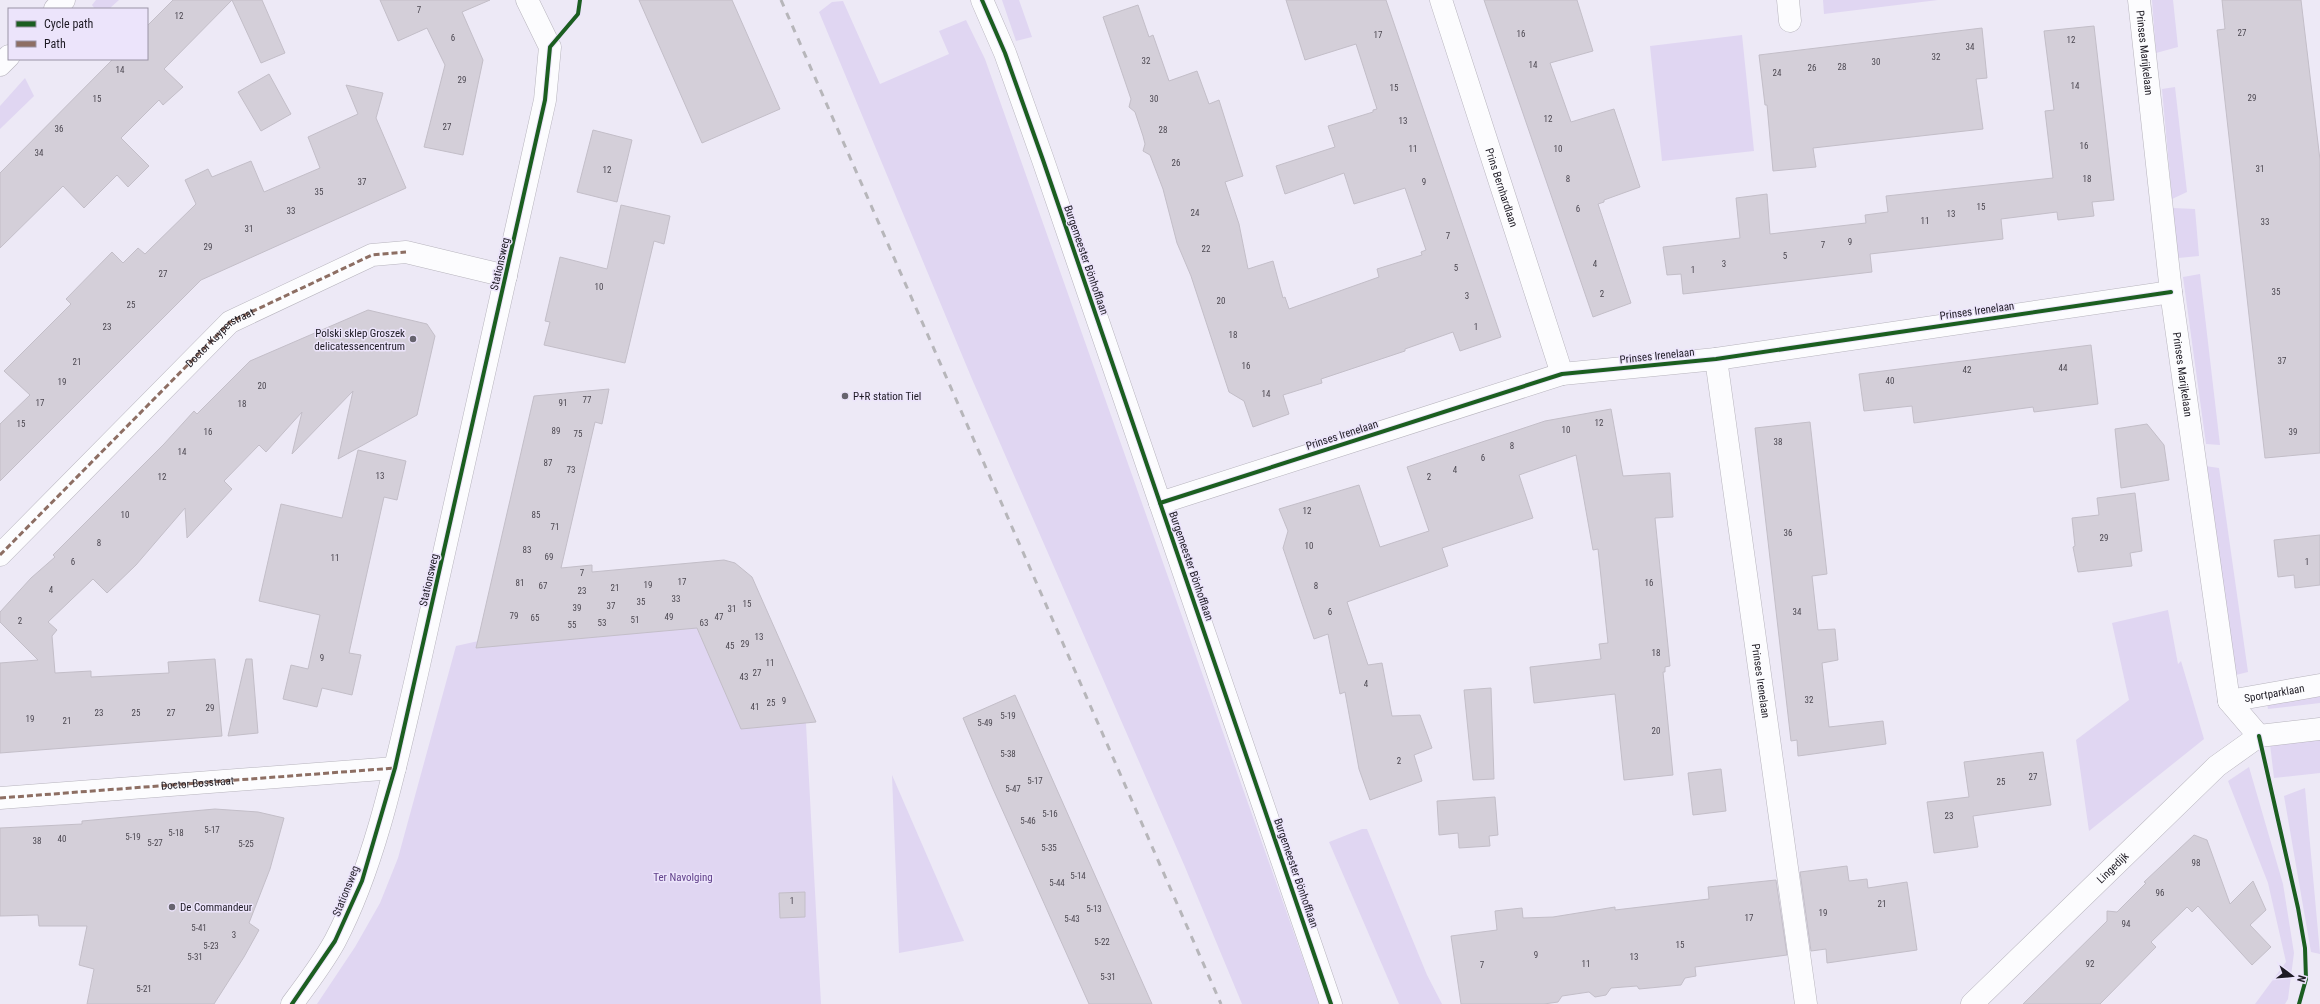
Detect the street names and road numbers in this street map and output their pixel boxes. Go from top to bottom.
street label: Prinses Marijkelaan [2134,9,2156,96]
street label: Prins Bernhardlaan [1483,146,1521,229]
street label: Burgemeester Bönhofflaan [1061,204,1111,316]
street label: Stationsweg [488,236,512,292]
street label: Prinses Irenelaan [1939,299,2015,323]
street label: Doctor Kuyperstraat [183,305,256,370]
street label: Prinses Marijkelaan [2170,331,2195,418]
street label: Prinses Irenelaan [1619,346,1695,366]
street label: Prinses Irenelaan [1304,417,1380,453]
street label: Burgemeester Bönhofflaan [1166,510,1216,622]
street label: Stationsweg [417,552,441,608]
street label: Prinses Irenelaan [1749,643,1773,719]
street label: Sportparklaan [2243,681,2305,705]
street label: Doctor Bosstraat [160,774,234,792]
street label: Burgemeester Bönhofflaan [1271,817,1321,929]
street label: Lingedijk [2094,849,2131,886]
street label: Stationsweg [330,864,362,918]

